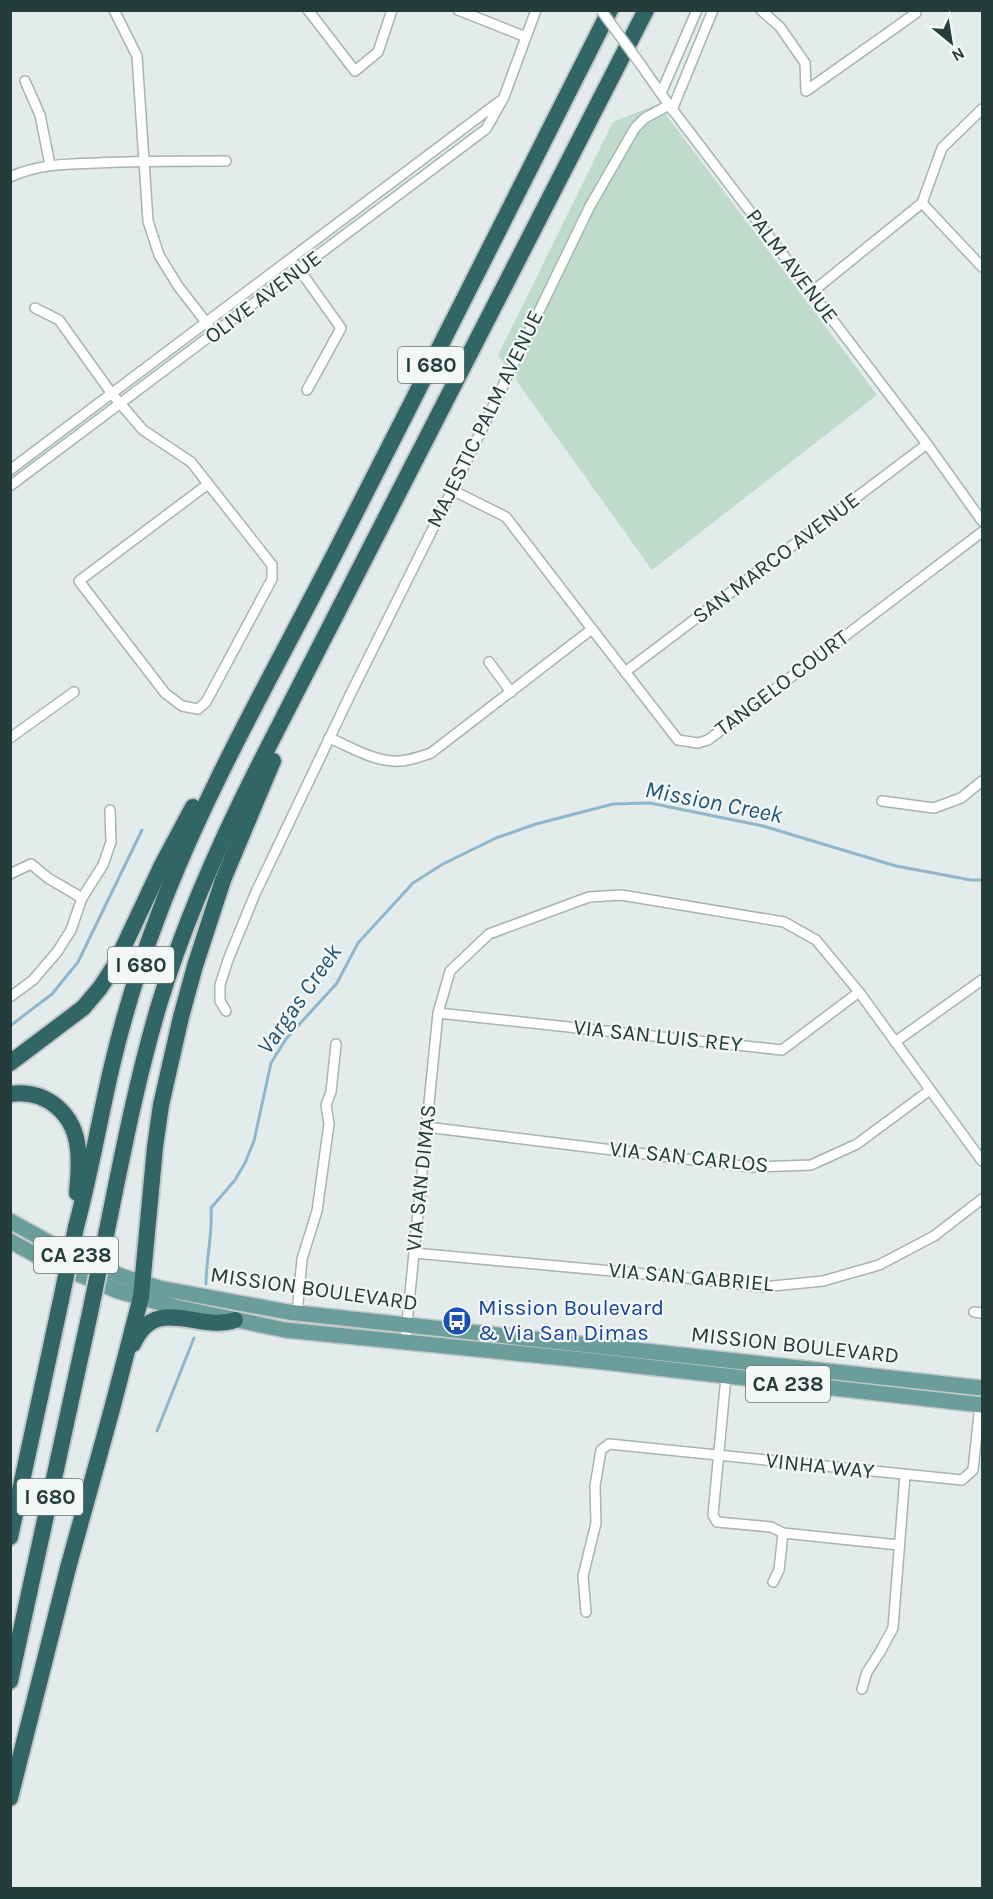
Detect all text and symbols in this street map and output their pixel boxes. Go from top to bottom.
north arrow [921,12,981,72]
text: N [949,43,968,66]
street label: PALM AVENUE [740,204,844,328]
street label: OLIVE AVENUE [200,245,326,349]
street label: MAJESTIC PALM AVENUE [421,306,549,532]
road number: I 680 [398,347,464,383]
street label: SAN MARCO AVENUE [687,487,865,629]
street label: TANGELO COURT [710,624,854,742]
water label: Mission Creek [643,775,786,829]
water label: Vargas Creek [251,938,348,1059]
road number: I 680 [108,947,174,983]
street label: VIA SAN LUIS REY [572,1014,744,1058]
street label: VIA SAN DIMAS [400,1103,442,1253]
street label: VIA SAN CARLOS [608,1136,770,1178]
road number: CA 238 [34,1237,118,1273]
street label: VIA SAN GABRIEL [607,1257,775,1297]
street label: MISSION BOULEVARD [209,1262,419,1316]
place label: Mission Boulevard & Via San Dimas [478,1295,664,1346]
bus stop icon: Mission Boulevard & Via San Dimas [441,1305,473,1337]
street label: MISSION BOULEVARD [690,1321,900,1369]
road number: CA 238 [746,1366,830,1402]
street label: VINHA WAY [764,1447,876,1485]
road number: I 680 [17,1479,83,1515]

